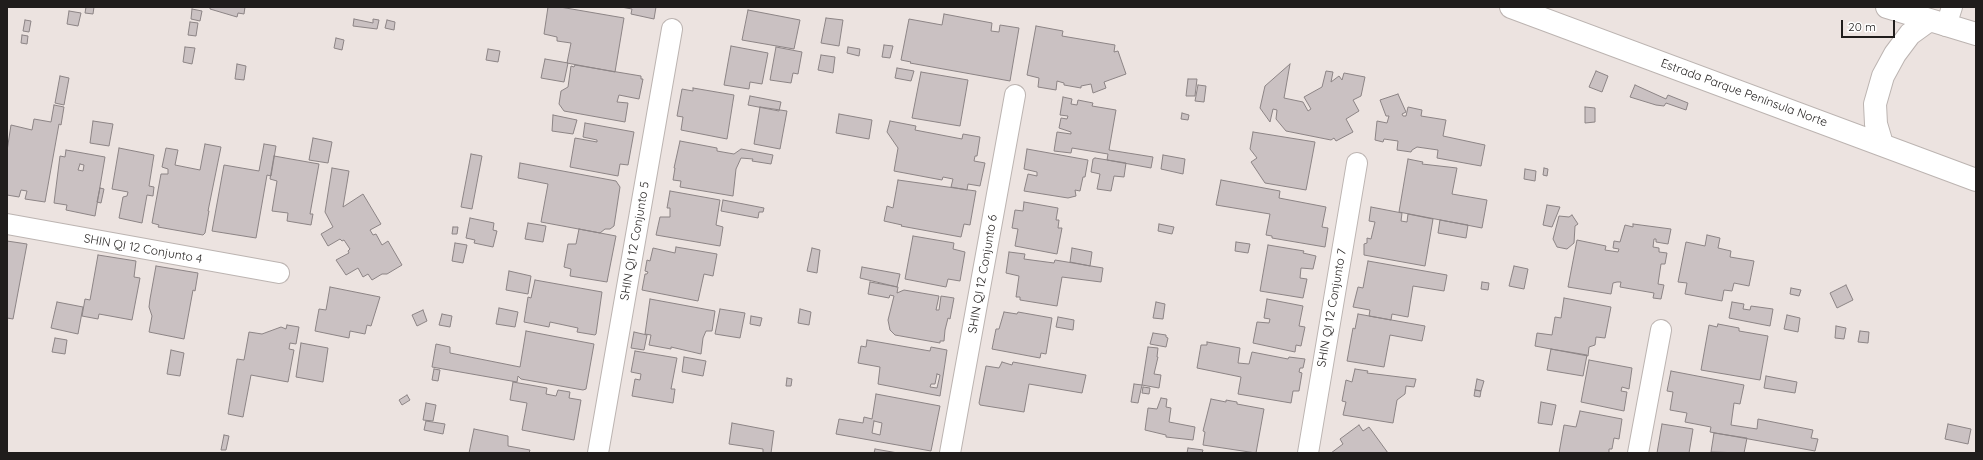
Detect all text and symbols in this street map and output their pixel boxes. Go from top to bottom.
scale bar [1843,12,1897,38]
text: 20 m [1848,19,1876,34]
street label: Estrada Parque Península Norte [1659,56,1829,130]
street label: SHIN QI 12 Conjunto 5 [617,180,653,302]
street label: SHIN QI 12 Conjunto 6 [965,213,1001,335]
street label: SHIN QI 12 Conjunto 4 [83,231,203,267]
street label: SHIN QI 12 Conjunto 7 [1314,248,1350,368]

